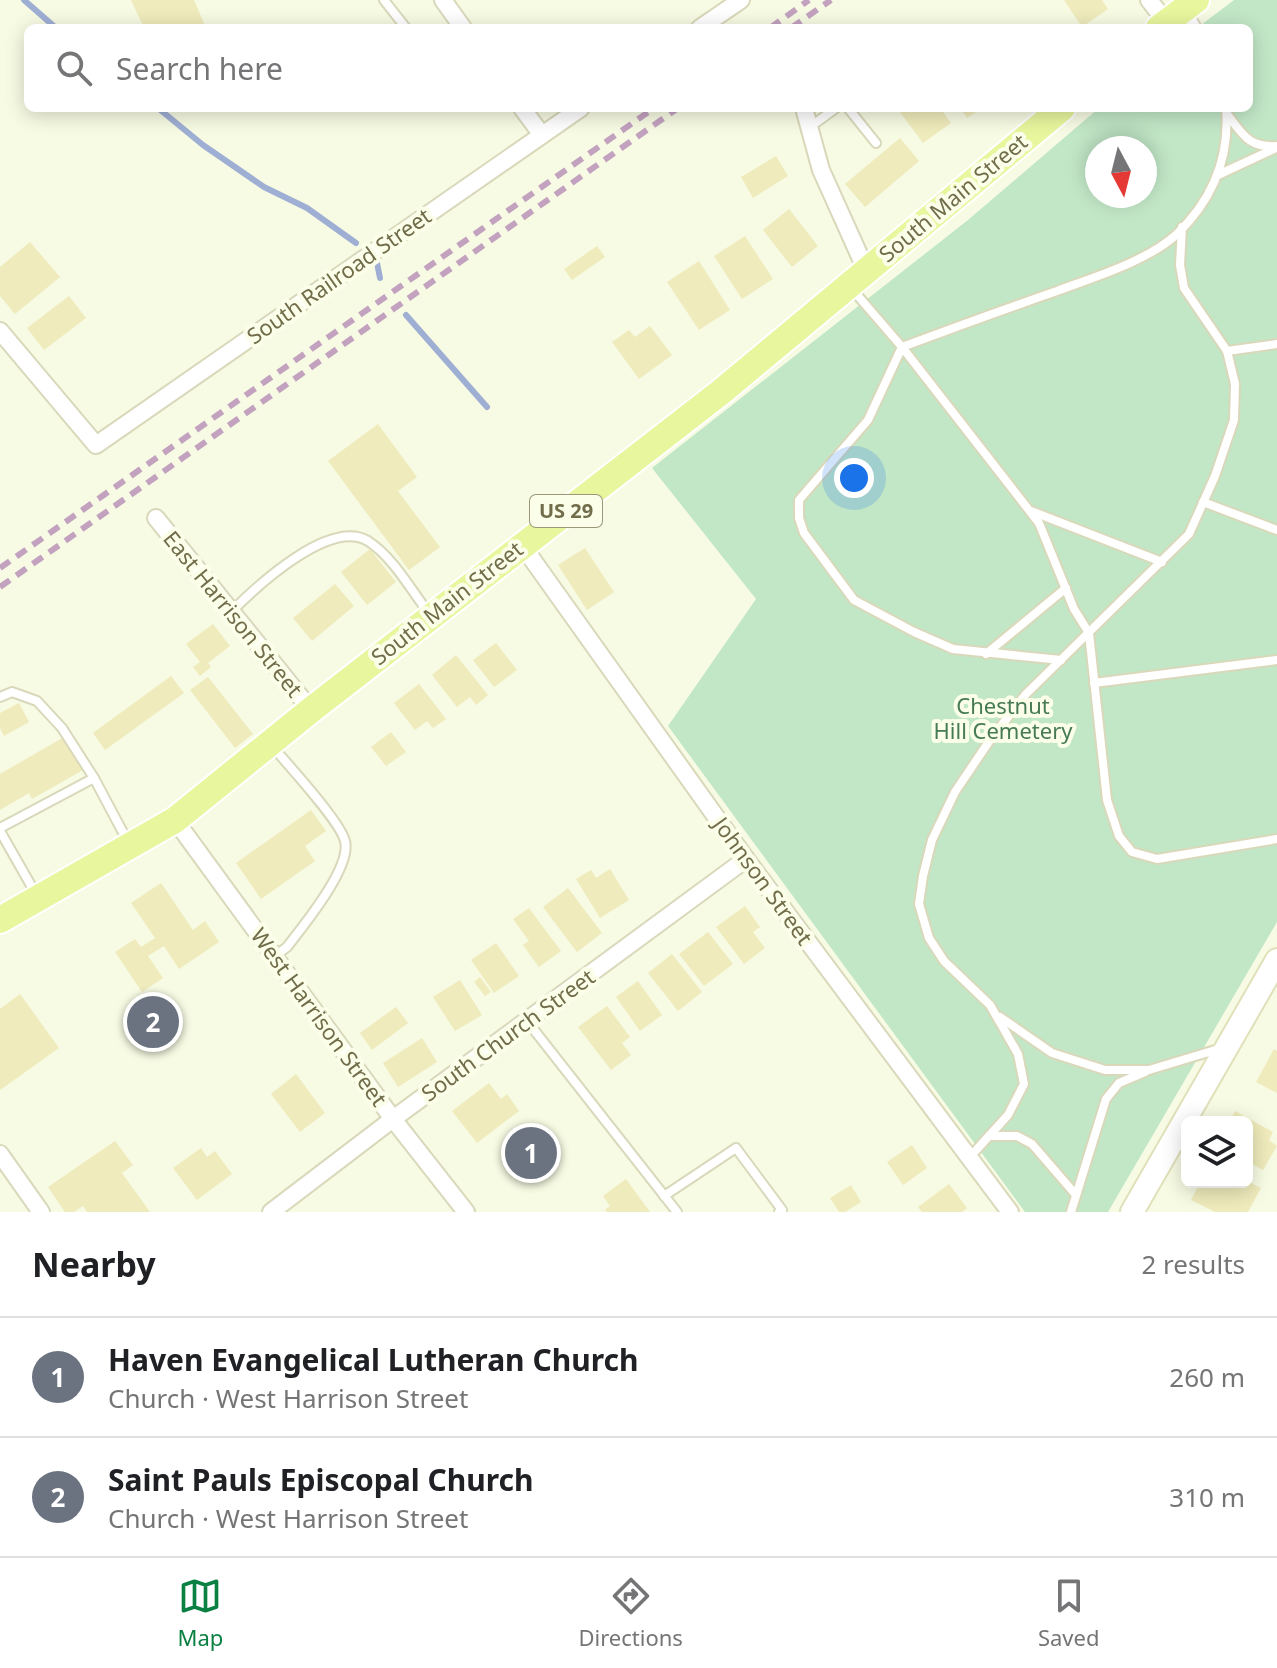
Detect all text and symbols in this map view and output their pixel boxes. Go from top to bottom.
search box [24,24,1253,112]
icon: search [52,46,96,90]
text: Search here [116,48,283,89]
street label: South Main Street [872,126,1033,268]
north arrow [1085,136,1157,208]
street label: South Railroad Street [240,200,437,350]
your location [834,458,874,498]
road number: US 29 [530,495,602,527]
street label: East Harrison Street [157,524,310,703]
street label: South Main Street [364,533,529,671]
park label: Chestnut Hill Cemetery [934,690,1073,745]
street label: Johnson Street [706,809,820,950]
street label: West Harrison Street [245,921,395,1112]
street label: South Church Street [415,961,600,1107]
pin: 2 [127,992,179,1052]
map controls [1181,1116,1253,1188]
button: layers [1181,1116,1253,1188]
pin: 1 [505,1123,557,1183]
text: Nearby [32,1241,156,1287]
text: 2 results [1141,1246,1245,1282]
text: Haven Evangelical Lutheran Church [108,1339,638,1380]
text: 1 [51,1359,65,1395]
text: 260 m [1169,1359,1245,1395]
text: Church · West Harrison Street [108,1380,468,1416]
text: Saint Pauls Episcopal Church [108,1459,533,1500]
text: 2 [51,1479,65,1515]
text: 310 m [1169,1479,1245,1515]
text: Church · West Harrison Street [108,1500,468,1536]
tab: Map [178,1574,223,1652]
tab: Directions [578,1574,683,1652]
tab: Saved [1038,1574,1099,1652]

